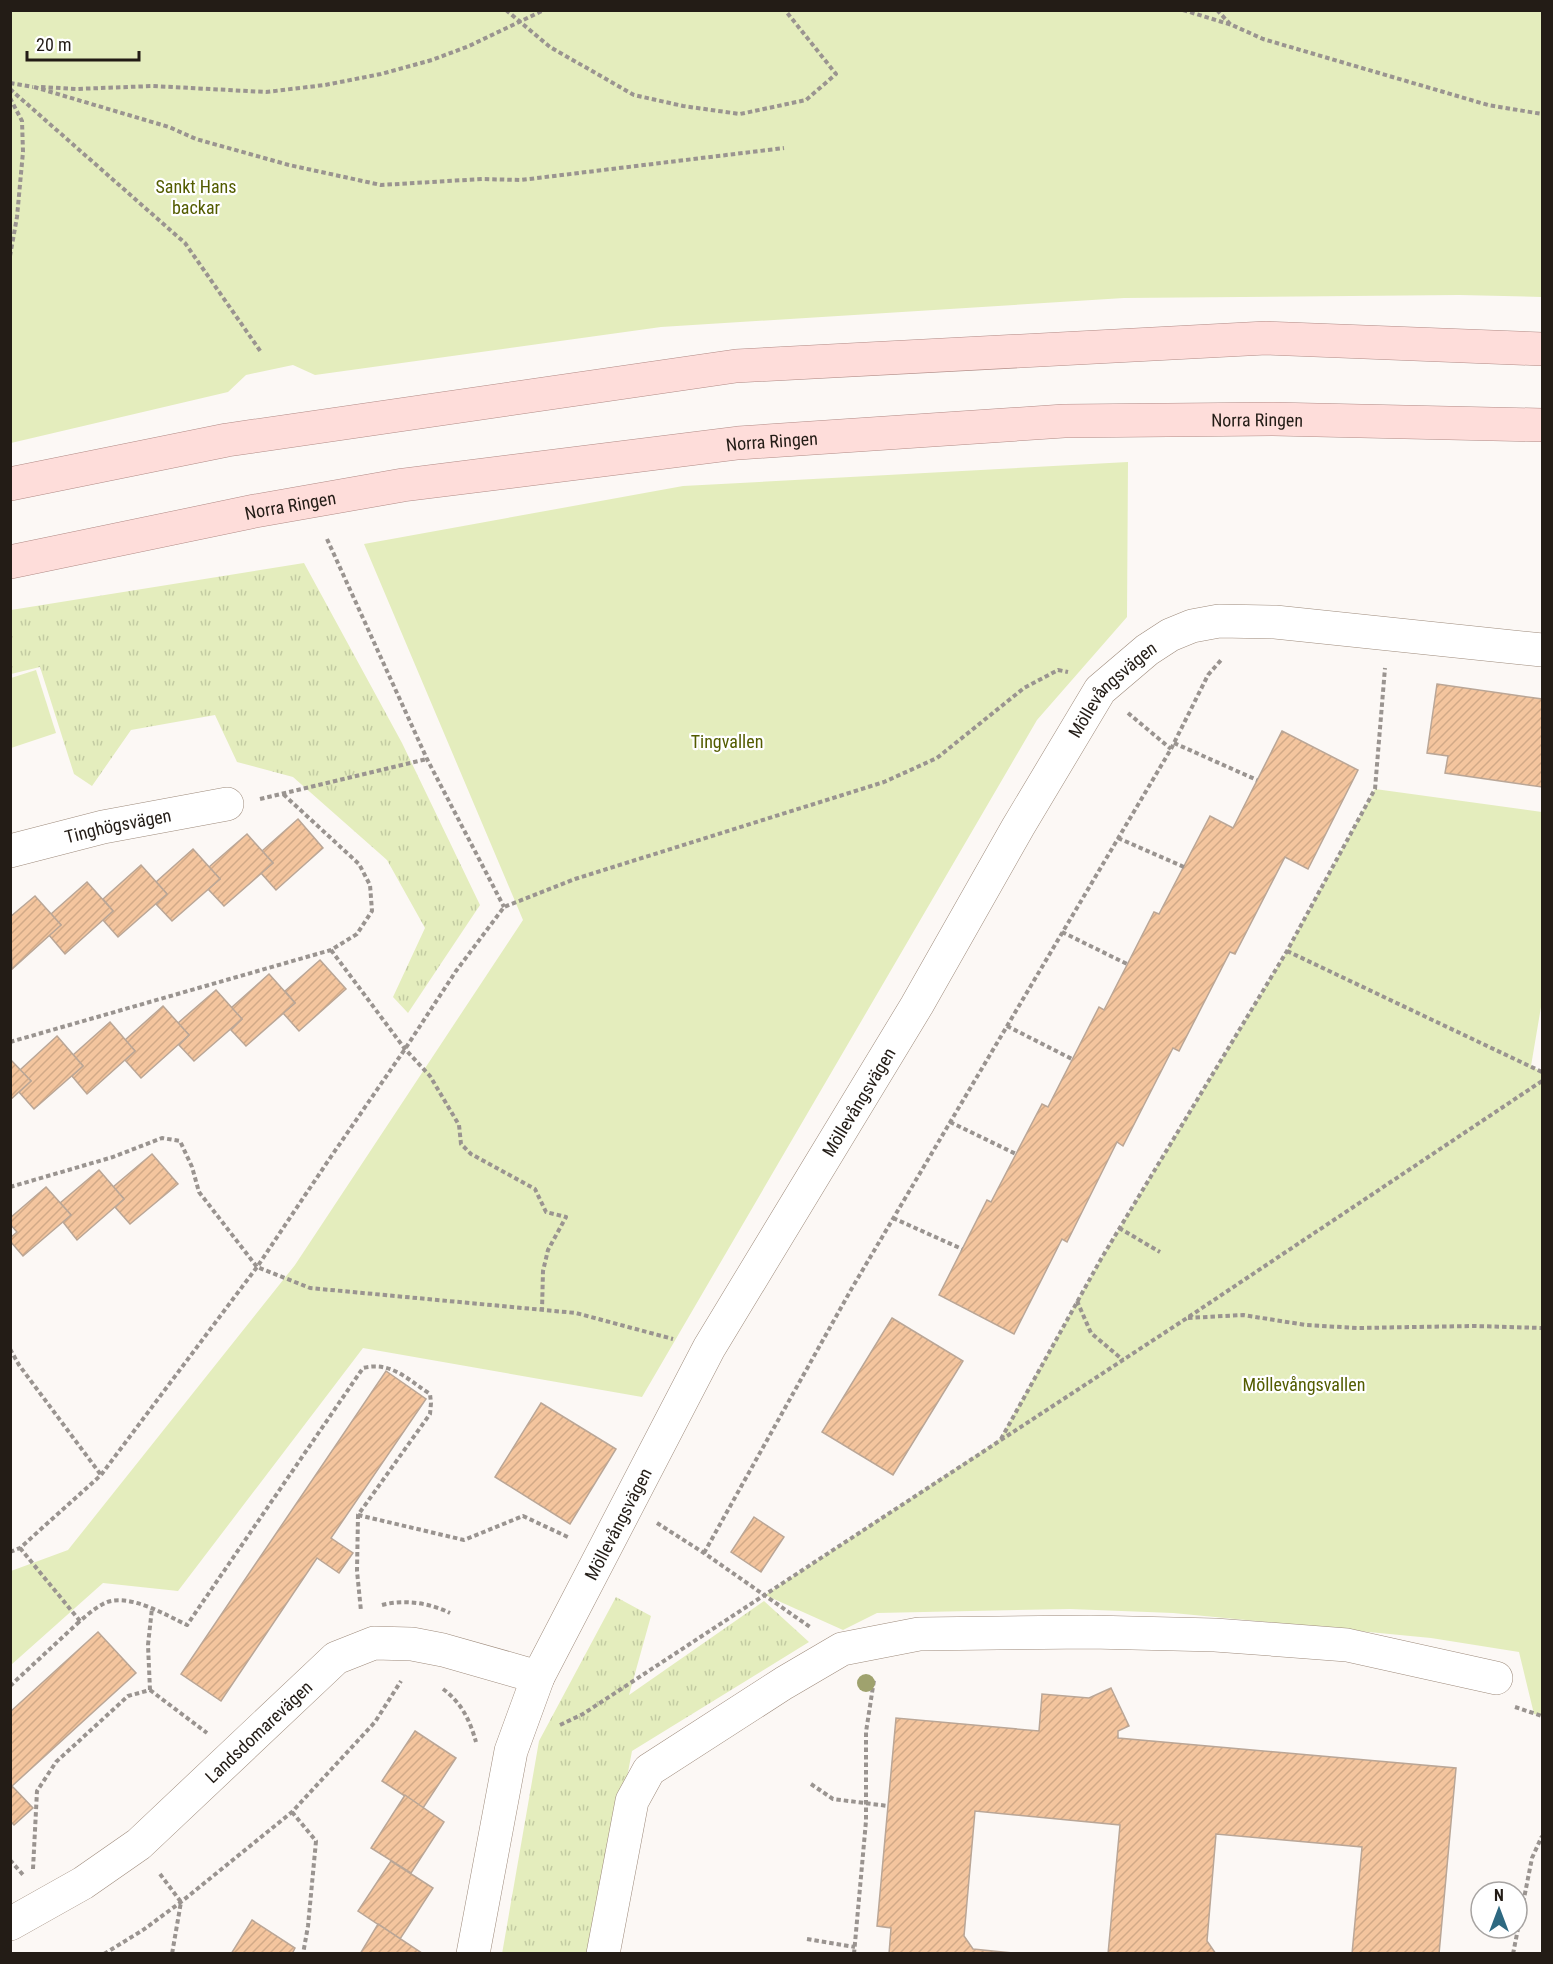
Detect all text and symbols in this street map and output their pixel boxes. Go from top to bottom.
scale bar [27,24,140,62]
text: 20 m [36,34,71,55]
park label: Sankt Hans backar [156,176,236,218]
street label: Norra Ringen [1211,408,1303,430]
street label: Norra Ringen [725,427,818,455]
street label: Norra Ringen [243,487,337,523]
street label: Möllevångsvägen [1064,637,1160,741]
park label: Tingvallen [691,731,763,752]
street label: Tinghögsvägen [62,804,173,847]
street label: Möllevångsvägen [817,1044,899,1160]
park label: Möllevångsvallen [1243,1374,1365,1395]
street label: Möllevångsvägen [580,1464,655,1583]
street label: Landsdomarevägen [200,1676,316,1787]
north arrow [1469,1880,1529,1940]
text: N [1494,1886,1504,1905]

